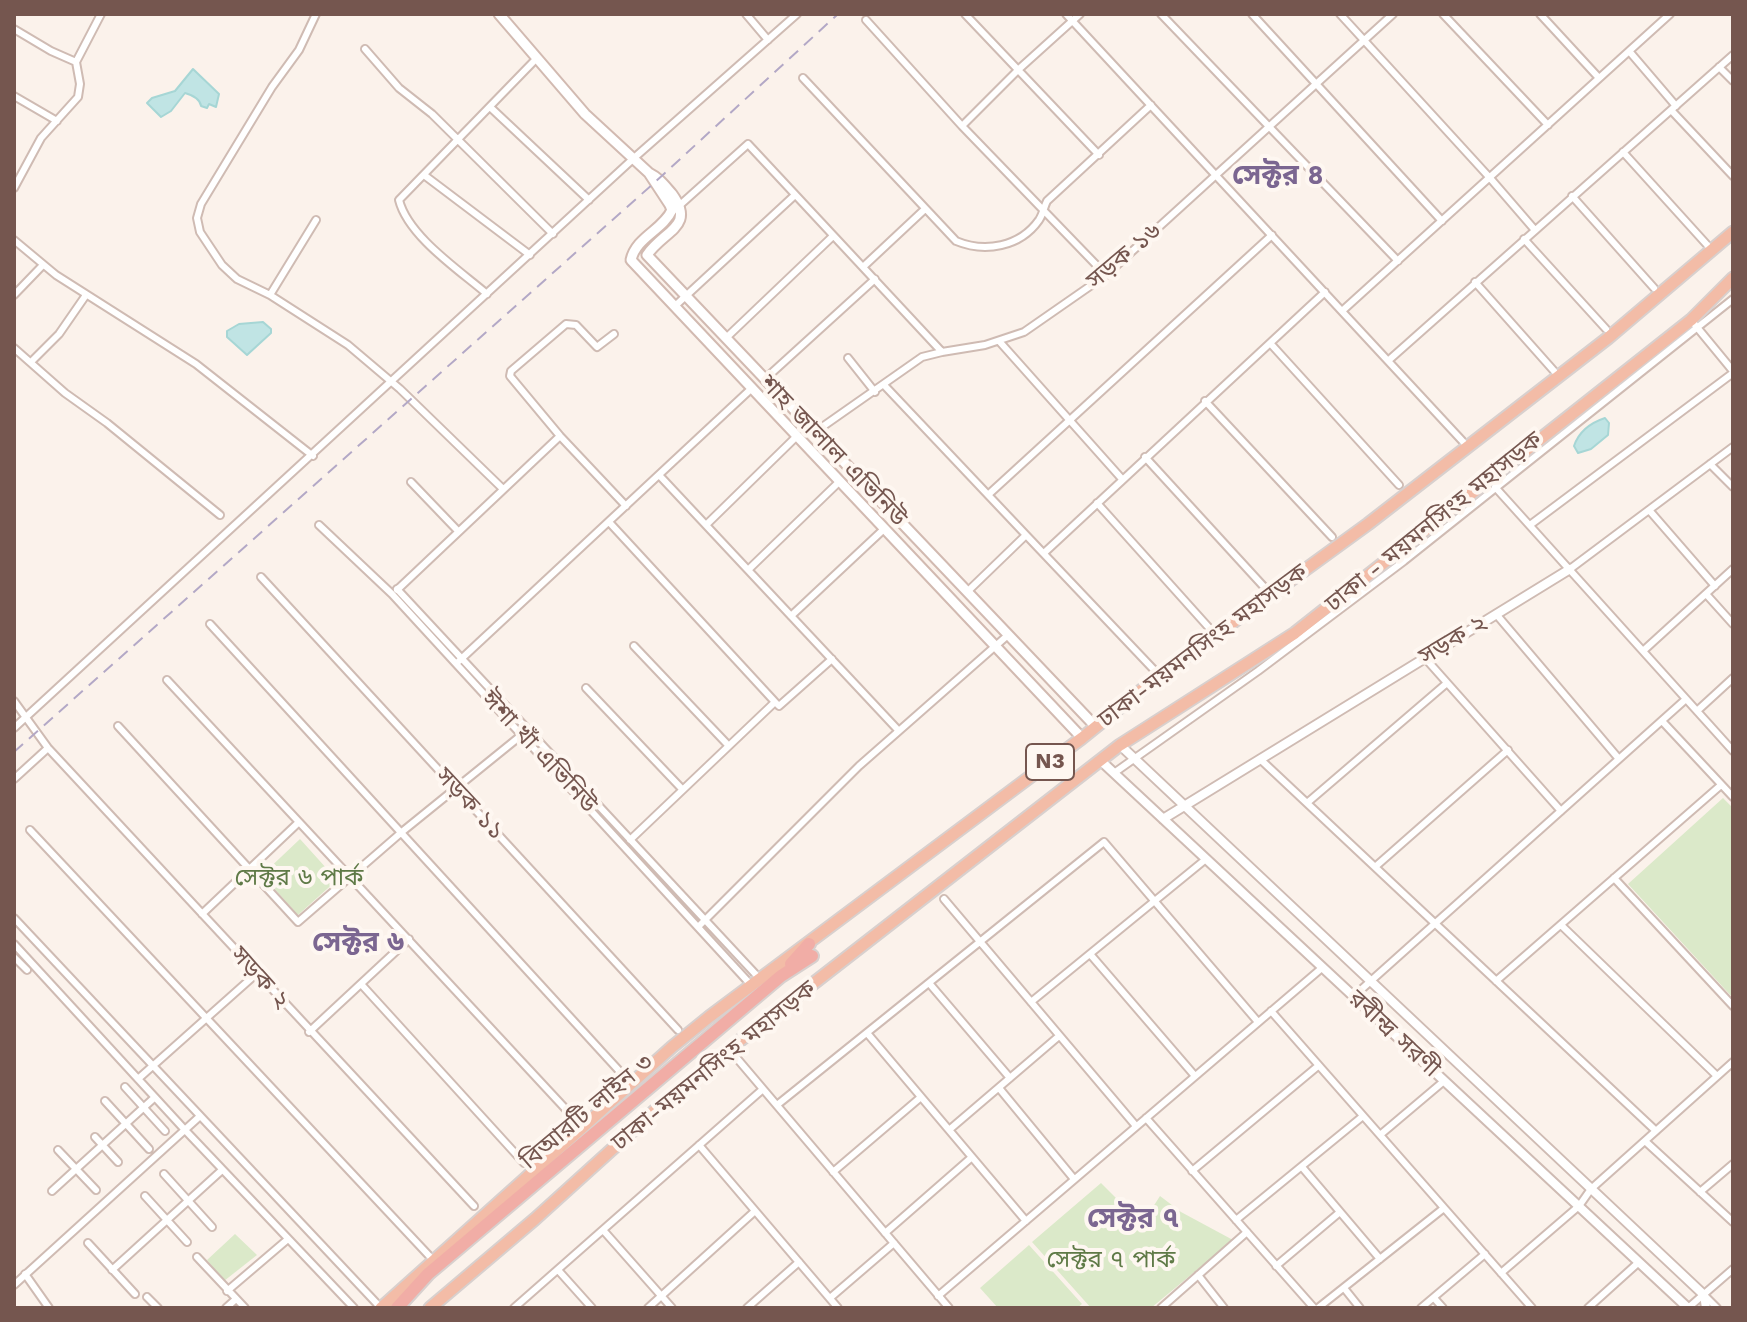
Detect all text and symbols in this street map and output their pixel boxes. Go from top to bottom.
district label: সেক্টর ৪ [1232,159,1324,193]
street label: সড়ক ১৬ [1081,217,1167,295]
street label: শাহ জালাল এভিনিউ [753,369,913,533]
street label: ঢাকা - ময়মনসিংহ মহাসড়ক [1320,426,1548,618]
street label: ঢাকা-ময়মনসিংহ মহাসড়ক [1093,558,1313,734]
street label: সড়ক ২ [1414,609,1492,671]
street label: ঈশা খাঁ এভিনিউ [475,685,603,819]
road number: N3 [1026,744,1074,780]
street label: সড়ক ১১ [429,762,511,846]
park label: সেক্টর ৬ পার্ক [235,864,363,892]
district label: সেক্টর ৬ [312,926,404,960]
street label: সড়ক ২ [225,941,295,1015]
street label: ঢাকা-ময়মনসিংহ মহাসড়ক [606,975,822,1157]
street label: রবীন্দ্র সরণী [1342,984,1446,1084]
street label: বিআরটি লাইন ৩ [515,1048,659,1176]
district label: সেক্টর ৭ [1087,1202,1179,1236]
park label: সেক্টর ৭ পার্ক [1047,1246,1175,1274]

